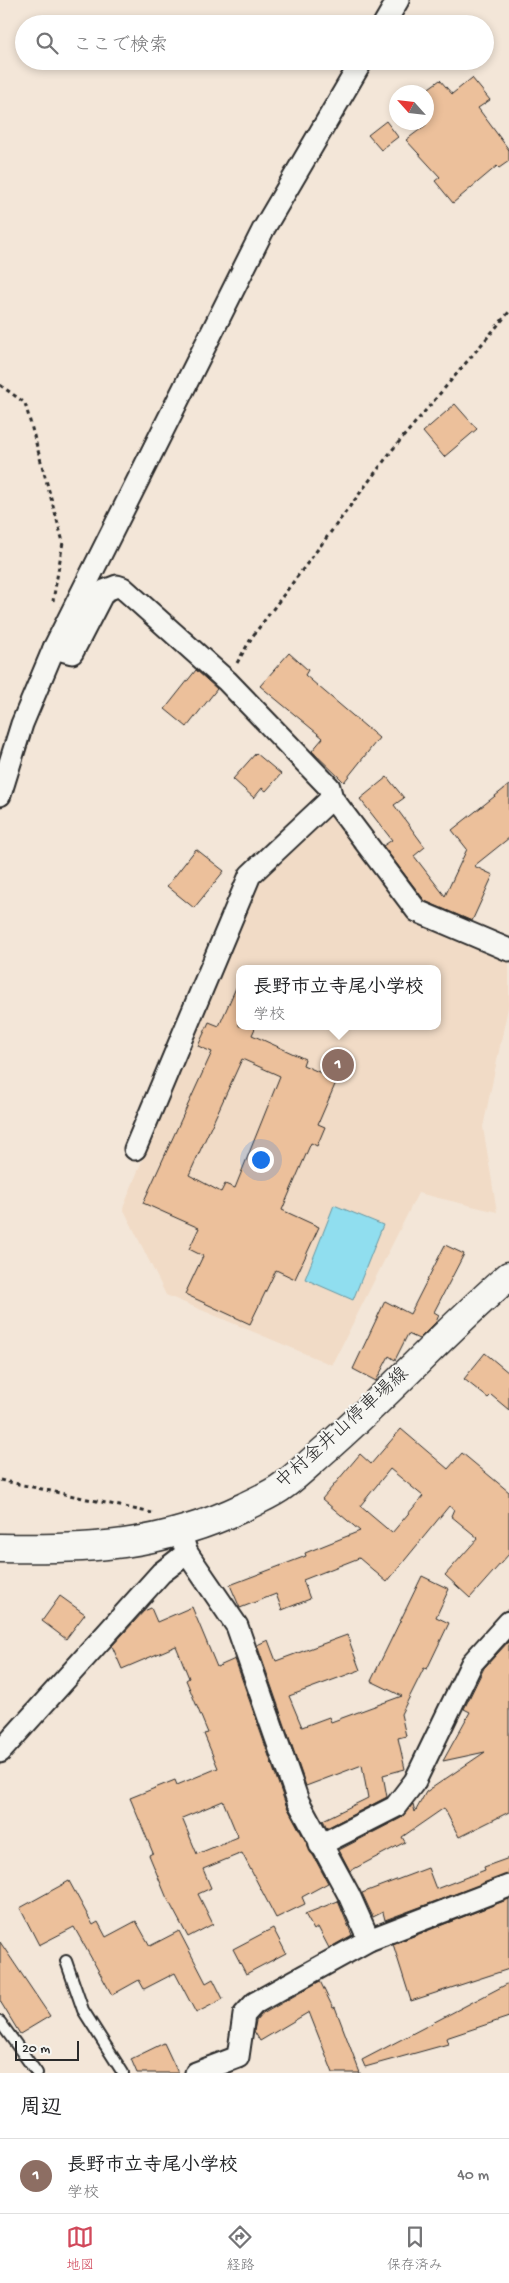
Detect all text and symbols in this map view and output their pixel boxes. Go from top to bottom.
search box [15,15,494,70]
icon: search [33,29,61,57]
text: ここで検索 [73,35,168,58]
north arrow [389,85,434,130]
popup [236,965,441,1030]
text: 長野市立寺尾小学校 [253,977,424,1000]
text: 学校 [253,1007,285,1026]
pin: 1 [322,1046,354,1084]
your location [248,1147,274,1173]
street label: 中村金井山停車場線 [271,1362,414,1495]
scale bar [15,2038,79,2061]
text: 20 m [22,2041,50,2058]
text: 周辺 [20,2097,62,2122]
text: 長野市立寺尾小学校 [67,2155,238,2178]
text: 1 [33,2167,39,2186]
text: 40 m [457,2167,489,2186]
text: 学校 [67,2185,99,2204]
tab: 地図 [66,2223,94,2275]
tab: 経路 [226,2223,254,2275]
tab: 保存済み [387,2223,443,2275]

